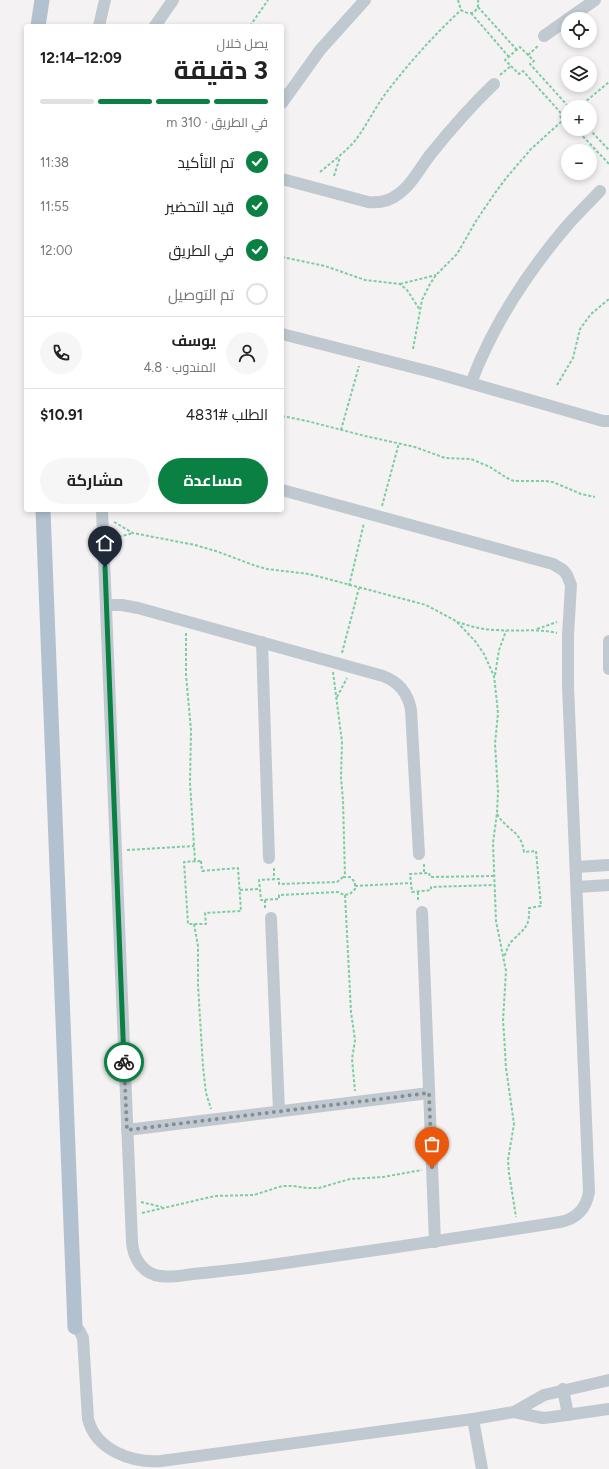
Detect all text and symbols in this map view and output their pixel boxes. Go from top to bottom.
map controls [561,12,597,180]
button: locate [561,12,597,48]
text: يصل خلال [217,36,268,51]
text: 12:09–12:14 [40,49,122,67]
text: 3 دقيقة [174,54,268,86]
button: layers [561,56,597,92]
button: + [561,100,597,136]
text: في الطريق · 310 m [166,115,268,130]
button: − [561,144,597,180]
icon: check [246,151,268,173]
text: تم التأكيد [178,154,234,172]
text: 11:38 [40,155,69,170]
icon: check [246,195,268,217]
text: قيد التحضير [165,198,234,216]
text: 11:55 [40,199,69,214]
icon: check [246,239,268,261]
text: في الطريق [168,242,234,260]
text: 12:00 [40,243,73,258]
text: تم التوصيل [168,286,234,304]
button: phone [40,332,82,374]
text: يوسف [171,332,216,350]
button: person [226,332,268,374]
text: المندوب · 4.8 [144,360,216,375]
text: $10.91 [40,406,83,424]
text: الطلب #4831 [186,406,268,424]
button: مشاركة [40,458,150,504]
button: مساعدة [158,458,268,504]
pin [88,526,122,567]
icon: home [94,532,116,554]
courier [104,1042,144,1082]
icon: bike [113,1051,135,1073]
pin [415,1127,449,1168]
icon: bag [421,1133,443,1155]

